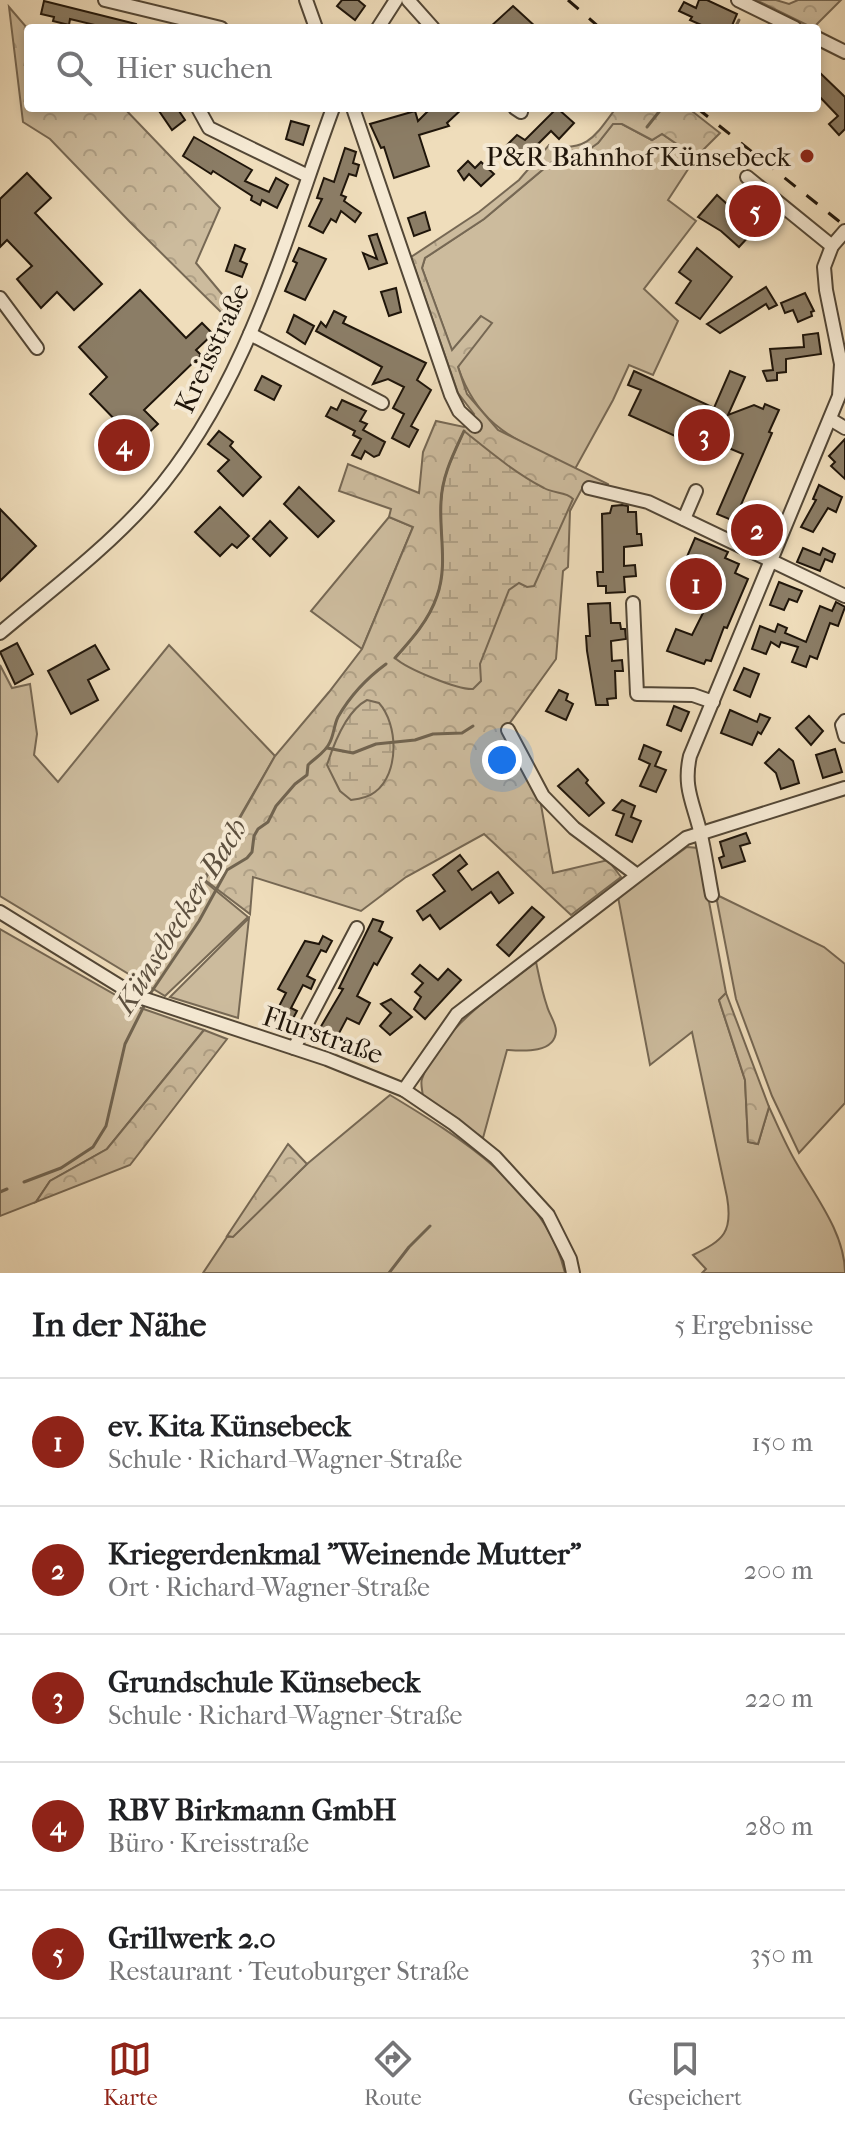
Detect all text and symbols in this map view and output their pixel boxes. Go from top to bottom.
search box [24,24,821,112]
icon: search [52,46,96,90]
text: Hier suchen [116,51,272,86]
place label: P&R Bahnhof Künsebeck [486,140,792,173]
marker: P&R Bahnhof Künsebeck [798,147,816,165]
pin: 5 [729,181,781,241]
street label: Kreisstraße [168,278,256,418]
pin: 3 [678,405,730,465]
pin: 4 [98,415,150,475]
pin: 2 [731,500,783,560]
pin: 1 [670,554,722,614]
your location [482,740,522,780]
water label: Künsebecker Bach [106,812,255,1022]
street label: Flurstraße [259,999,388,1071]
text: In der Nähe [32,1305,206,1345]
text: 5 Ergebnisse [674,1310,813,1341]
text: ev. Kita Künsebeck [108,1409,351,1444]
text: 1 [53,1427,63,1458]
text: 150 m [751,1427,813,1458]
text: Schule · Richard-Wagner-Straße [108,1444,462,1475]
text: Kriegerdenkmal "Weinende Mutter" [108,1537,581,1572]
text: 2 [51,1555,65,1586]
text: 200 m [744,1555,813,1586]
text: Ort · Richard-Wagner-Straße [108,1572,430,1603]
text: Grundschule Künsebeck [108,1665,420,1700]
text: 3 [53,1683,63,1714]
text: 220 m [745,1683,813,1714]
text: Schule · Richard-Wagner-Straße [108,1700,462,1731]
text: RBV Birkmann GmbH [108,1793,396,1828]
text: 4 [50,1811,66,1842]
text: 280 m [745,1811,813,1842]
text: Büro · Kreisstraße [108,1828,309,1859]
text: Grillwerk 2.0 [108,1921,276,1956]
text: 5 [52,1939,64,1970]
text: 350 m [750,1939,813,1970]
text: Restaurant · Teutoburger Straße [108,1956,469,1987]
tab: Karte [103,2037,158,2111]
tab: Route [364,2037,422,2111]
tab: Gespeichert [628,2037,742,2111]

